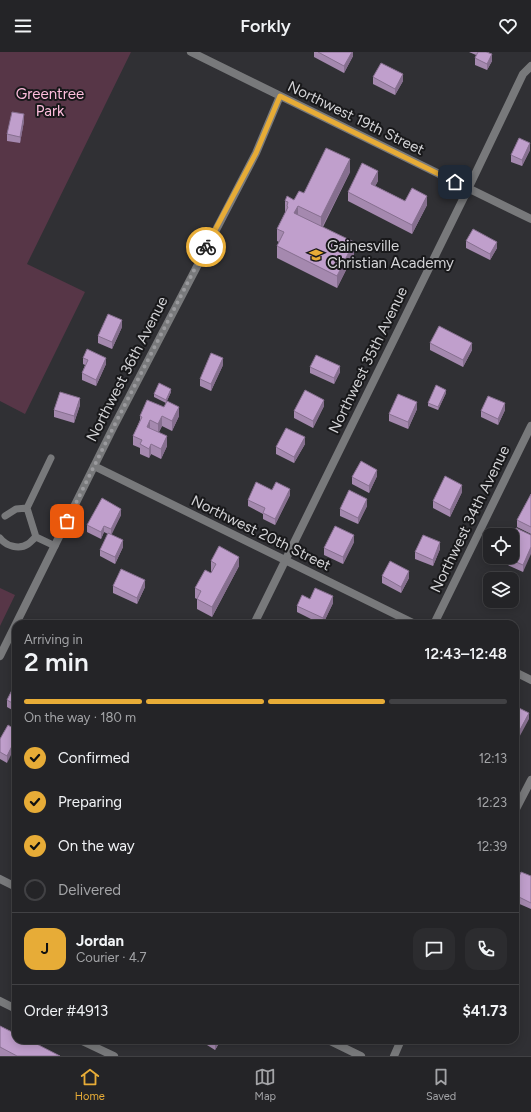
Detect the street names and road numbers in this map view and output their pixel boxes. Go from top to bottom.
street label: Northwest 19th Street [285,77,428,159]
street label: Northwest 35th Avenue [325,284,411,436]
street label: Northwest 36th Avenue [83,293,171,445]
street label: Northwest 34th Avenue [427,443,513,595]
street label: Northwest 20th Street [188,491,334,575]

